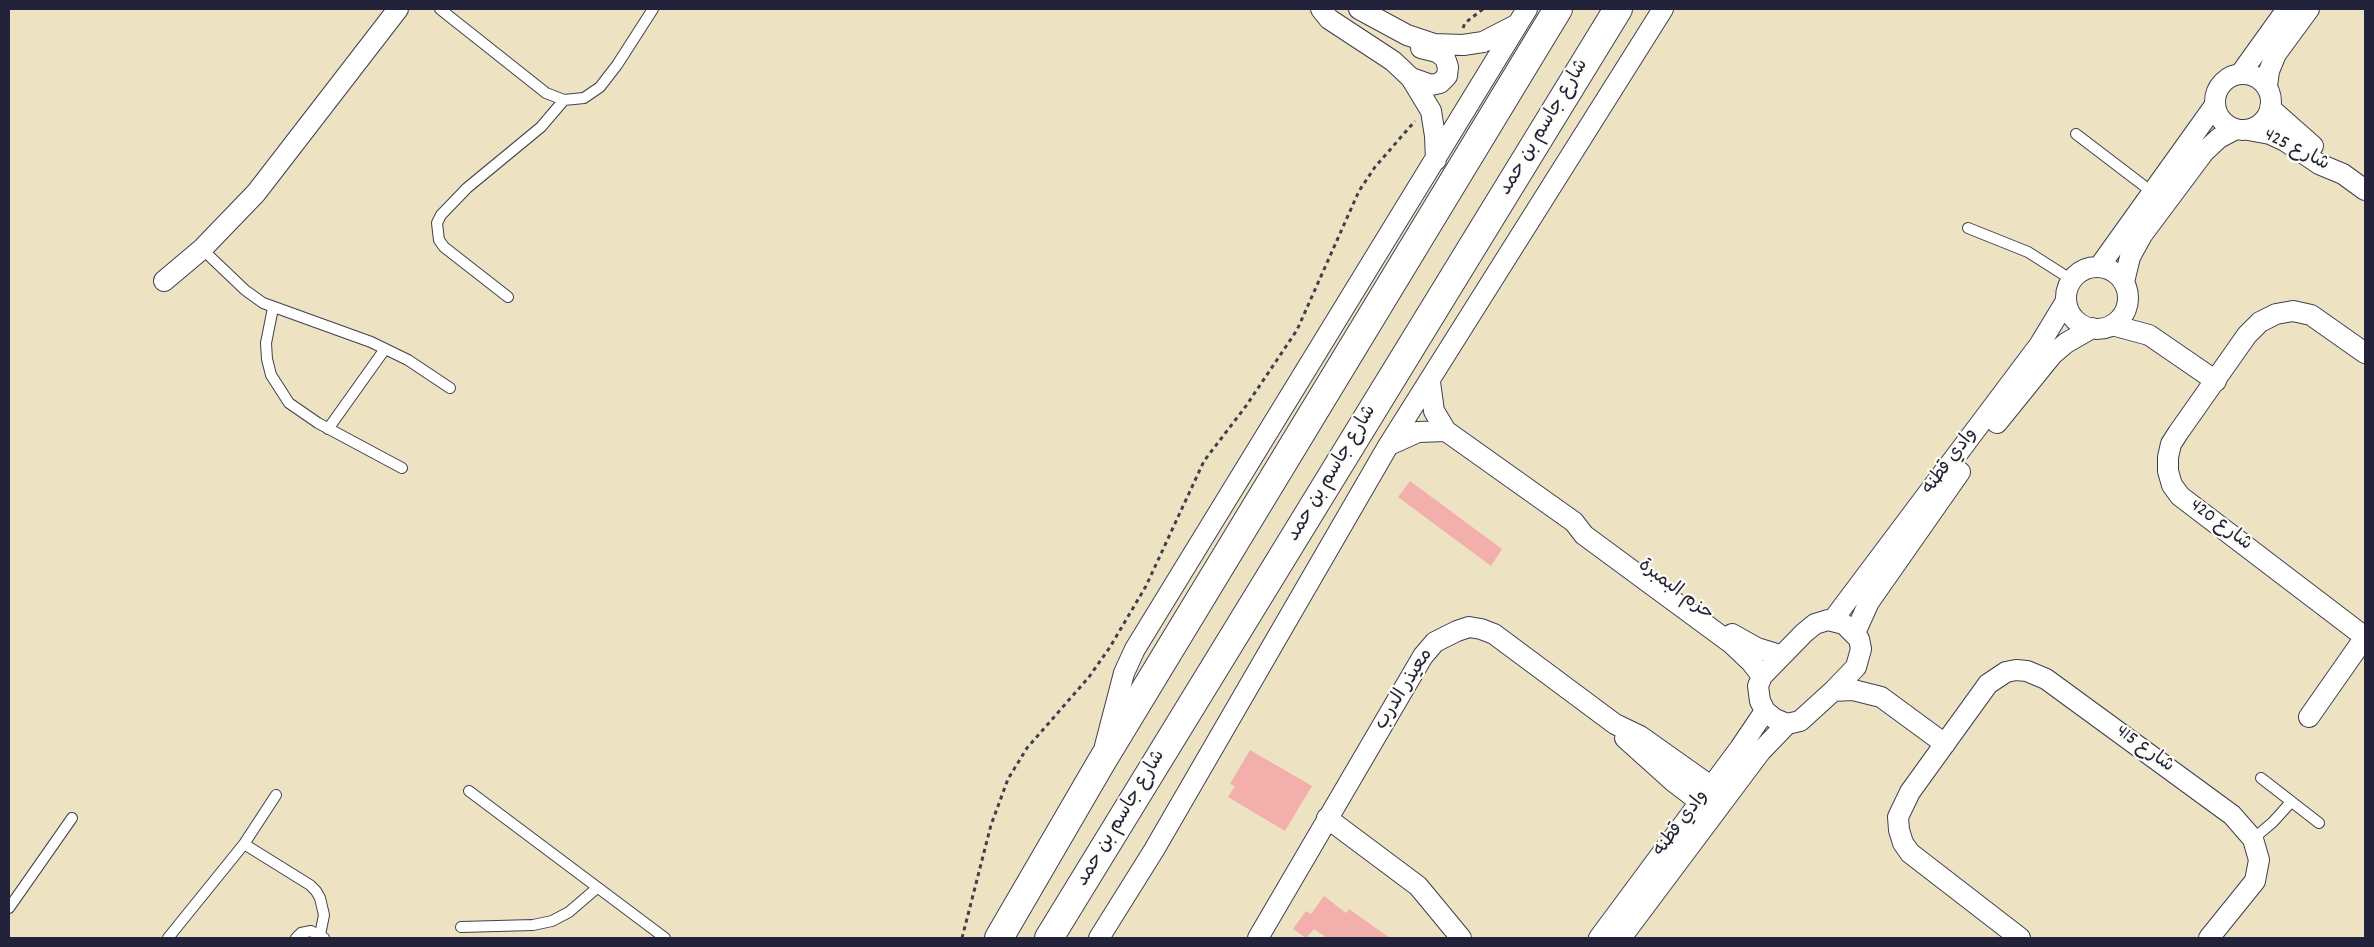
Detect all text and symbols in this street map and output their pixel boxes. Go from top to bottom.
street label: شارع جاسم بن حمد [1495,56,1595,200]
street label: شارع 425 [2259,125,2333,177]
street label: شارع جاسم بن حمد [1283,402,1383,546]
street label: وادي قطنه [1919,424,1983,500]
street label: شارع 420 [2184,495,2256,557]
street label: حزم البمبرة [1633,555,1717,627]
street label: معيذر الدرب [1371,645,1439,735]
street label: شارع 415 [2110,721,2178,779]
street label: شارع جاسم بن حمد [1072,747,1172,891]
street label: وادي قطنه [1650,786,1714,862]

